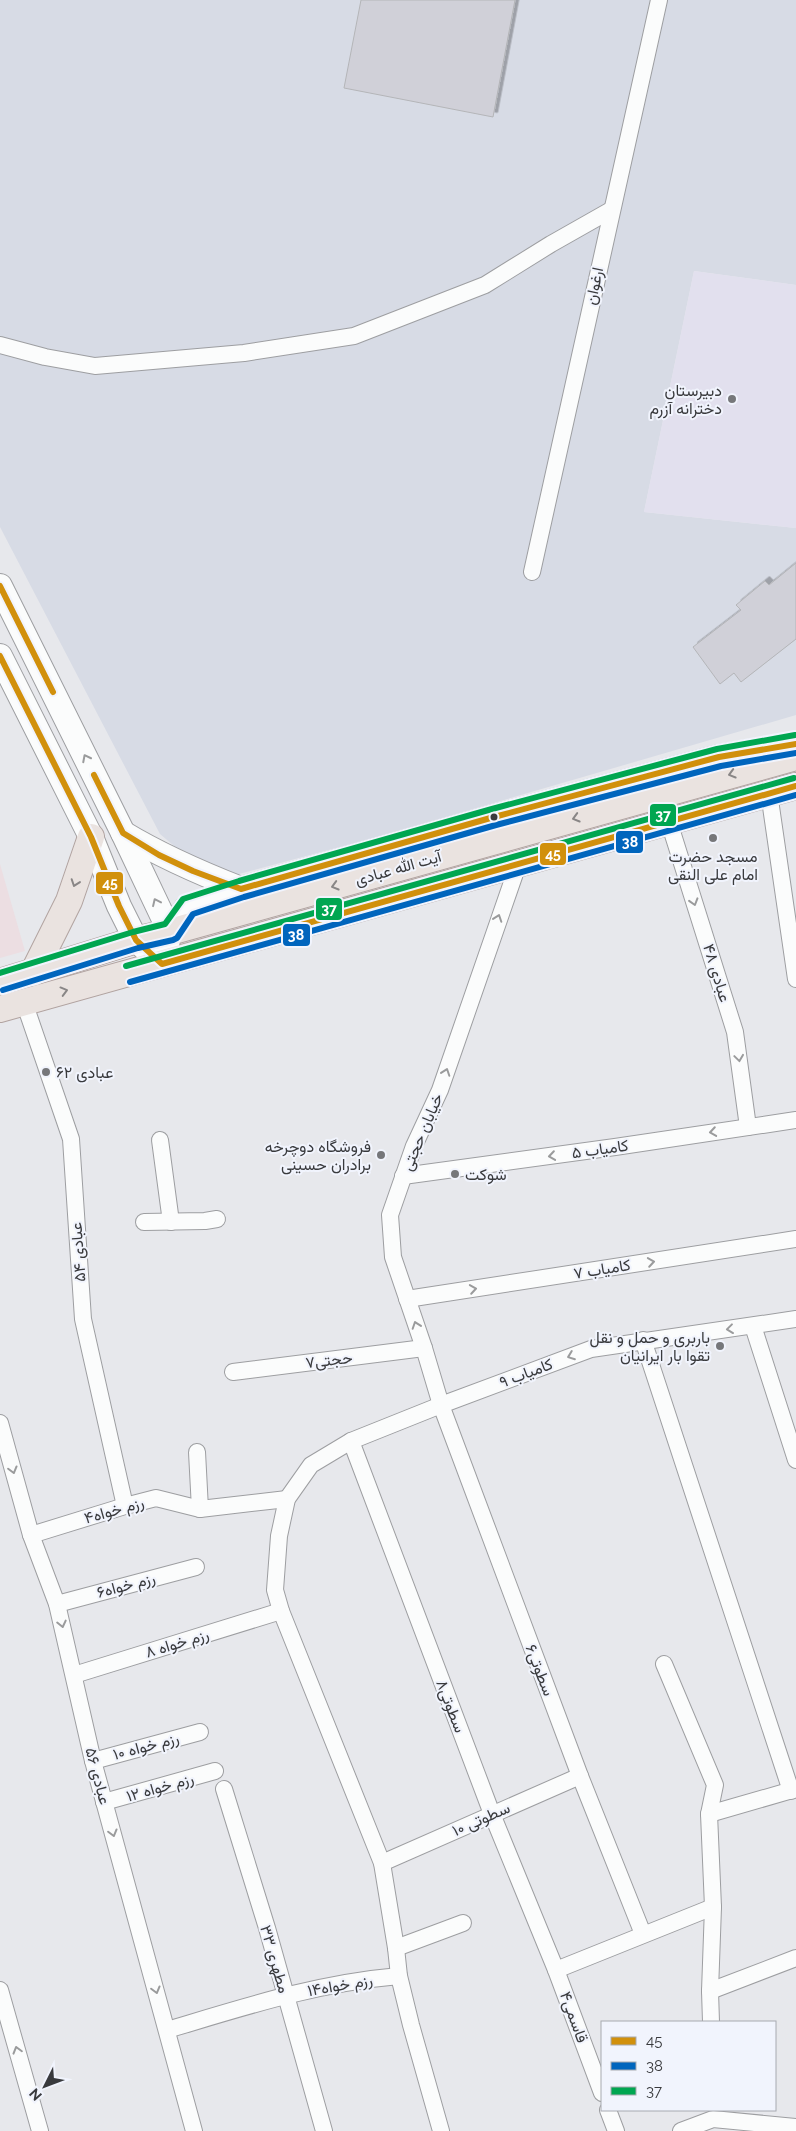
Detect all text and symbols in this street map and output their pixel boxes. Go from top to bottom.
street label: ارغوان [581,265,608,307]
place label: دبیرستان دخترانه آزرم [649,381,722,419]
marker: دبیرستان دخترانه آزرم [726,393,738,405]
one-way arrow [82,754,92,763]
one-way arrow [729,769,737,779]
line badge: 37 [649,803,677,827]
text: 37 [655,807,671,823]
unlabelled marker [489,812,499,822]
one-way arrow [572,813,580,823]
line badge: 38 [615,830,644,854]
marker: مسجد حضرت امام علی النقی [707,832,719,844]
text: 38 [622,834,638,850]
line badge: 45 [539,842,567,866]
street label: آیت الله عبادی [353,846,445,890]
text: 45 [545,846,561,862]
place label: مسجد حضرت امام علی النقی [668,847,758,885]
line badge: 45 [95,871,124,895]
text: 45 [102,875,118,891]
one-way arrow [71,878,81,886]
one-way arrow [331,880,339,891]
line badge: 37 [315,897,343,921]
one-way arrow [689,897,699,906]
one-way arrow [152,898,162,907]
text: 37 [321,901,337,917]
one-way arrow [493,914,503,923]
line badge: 38 [282,923,311,947]
text: 38 [288,927,304,943]
street label: عبادی ۴۸ [698,942,735,1005]
one-way arrow [59,986,68,997]
one-way arrow [733,1054,744,1062]
place label: عبادی ۶۲ [56,1063,113,1083]
marker: عبادی ۶۲ [40,1066,52,1078]
one-way arrow [440,1068,450,1077]
street label: خیابان حجتی [397,1090,448,1174]
one-way arrow [709,1126,717,1137]
street label: کامیاب ۵ [570,1136,630,1162]
place label: فروشگاه دوچرخه برادران حسینی [265,1137,371,1175]
marker: فروشگاه دوچرخه برادران حسینی [375,1149,387,1161]
one-way arrow [548,1150,556,1161]
place label: شوكت [465,1165,507,1185]
marker: شوكت [449,1168,461,1180]
street label: عبادی ۵۴ [66,1221,91,1282]
street label: کامیاب ۷ [572,1255,632,1283]
one-way arrow [646,1257,655,1267]
one-way arrow [468,1284,477,1294]
one-way arrow [412,1321,422,1330]
one-way arrow [726,1323,734,1334]
place label: باربری و حمل و نقل تقوا بار ایرانیان [589,1328,710,1366]
marker: باربری و حمل و نقل تقوا بار ایرانیان [714,1340,726,1352]
street label: حجتی۷ [304,1348,354,1373]
one-way arrow [567,1350,576,1360]
street label: کامیاب ۹ [497,1354,555,1392]
one-way arrow [7,1465,18,1474]
street label: رزم خواه۴ [82,1492,146,1529]
street label: رزم خواه۶ [95,1568,158,1603]
one-way arrow [56,1620,67,1629]
street label: رزم خواه ۸ [143,1624,211,1663]
street label: سطوتی۶ [521,1642,558,1699]
street label: سطوتی۸ [431,1677,470,1736]
street label: رزم خواه ۱۰ [111,1728,181,1765]
street label: عبادی ۵۶ [80,1745,115,1807]
street label: رزم خواه ۱۲ [124,1768,196,1807]
street label: سطوتی ۱۰ [449,1798,513,1841]
one-way arrow [107,1829,117,1837]
street label: مطهری ۳۳ [255,1923,294,1996]
street label: رزم خواه۱۴ [306,1970,374,2001]
one-way arrow [150,1985,160,1994]
street label: قاسمی۴ [555,1989,592,2046]
legend [601,2021,776,2111]
text: 45 [646,2032,662,2050]
one-way arrow [13,2047,23,2055]
text: 38 [646,2057,663,2075]
north arrow [20,2061,70,2111]
text: 37 [646,2082,662,2100]
text: N [26,2085,45,2104]

